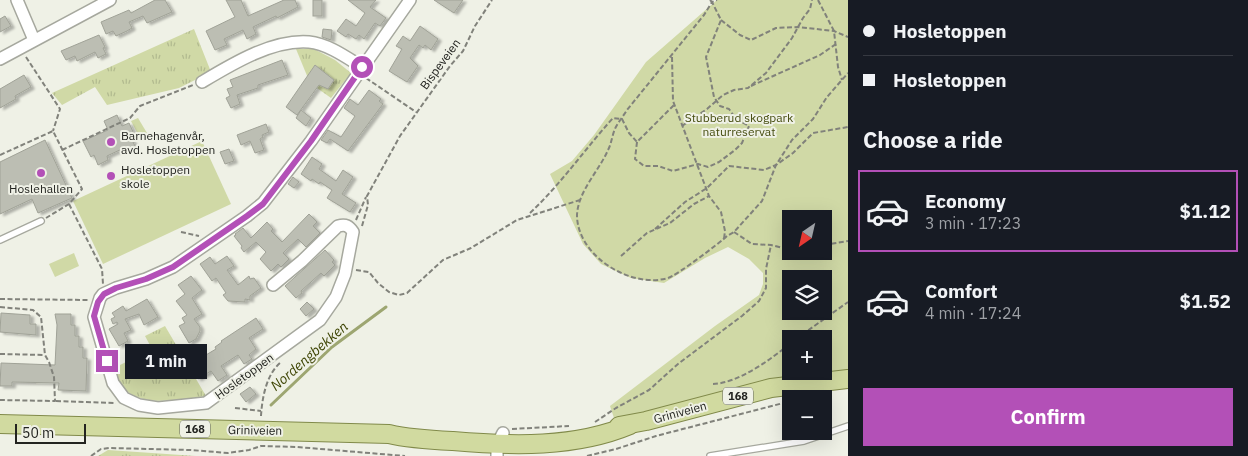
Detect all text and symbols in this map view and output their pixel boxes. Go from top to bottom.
text: Hosletoppen [893,19,1007,43]
street label: Bispeveien [417,36,463,92]
route start [351,56,373,78]
text: Hosletoppen [893,68,1007,92]
park label: Stubberud skogpark naturreservat [685,110,794,139]
text: Choose a ride [863,125,1003,154]
place label: Barnehagenvår, avd. Hosletoppen [121,128,215,157]
marker: Barnehagenvår, avd. Hosletoppen [105,136,117,148]
place label: Hosletoppen skole [121,162,190,191]
marker: Hoslehallen [35,167,47,179]
marker: Hosletoppen skole [105,170,117,182]
place label: Hoslehallen [9,181,73,196]
icon: car [865,189,910,234]
text: Economy [925,189,1006,213]
text: $1.12 [1179,199,1231,223]
north arrow [782,210,832,260]
map controls [782,210,832,440]
text: 3 min · 17:23 [925,213,1021,233]
button: layers [782,270,832,320]
icon: car [865,279,910,324]
text: Comfort [925,279,998,303]
text: $1.52 [1179,289,1231,313]
text: 4 min · 17:24 [925,303,1021,323]
water label: Nordengbekken [266,317,352,395]
button: + [782,330,832,380]
callout: 1 min [124,344,207,378]
route end [96,350,118,372]
street label: Hosletoppen [212,350,276,402]
text: 1 min [145,351,187,371]
road number: 168 [723,388,753,404]
button: Confirm [863,388,1233,446]
button: − [782,390,832,440]
street label: Griniveien [652,398,708,426]
road number: 168 [180,420,210,438]
scale bar [15,421,86,444]
street label: Griniveien [228,422,282,438]
text: 50 m [22,424,54,442]

